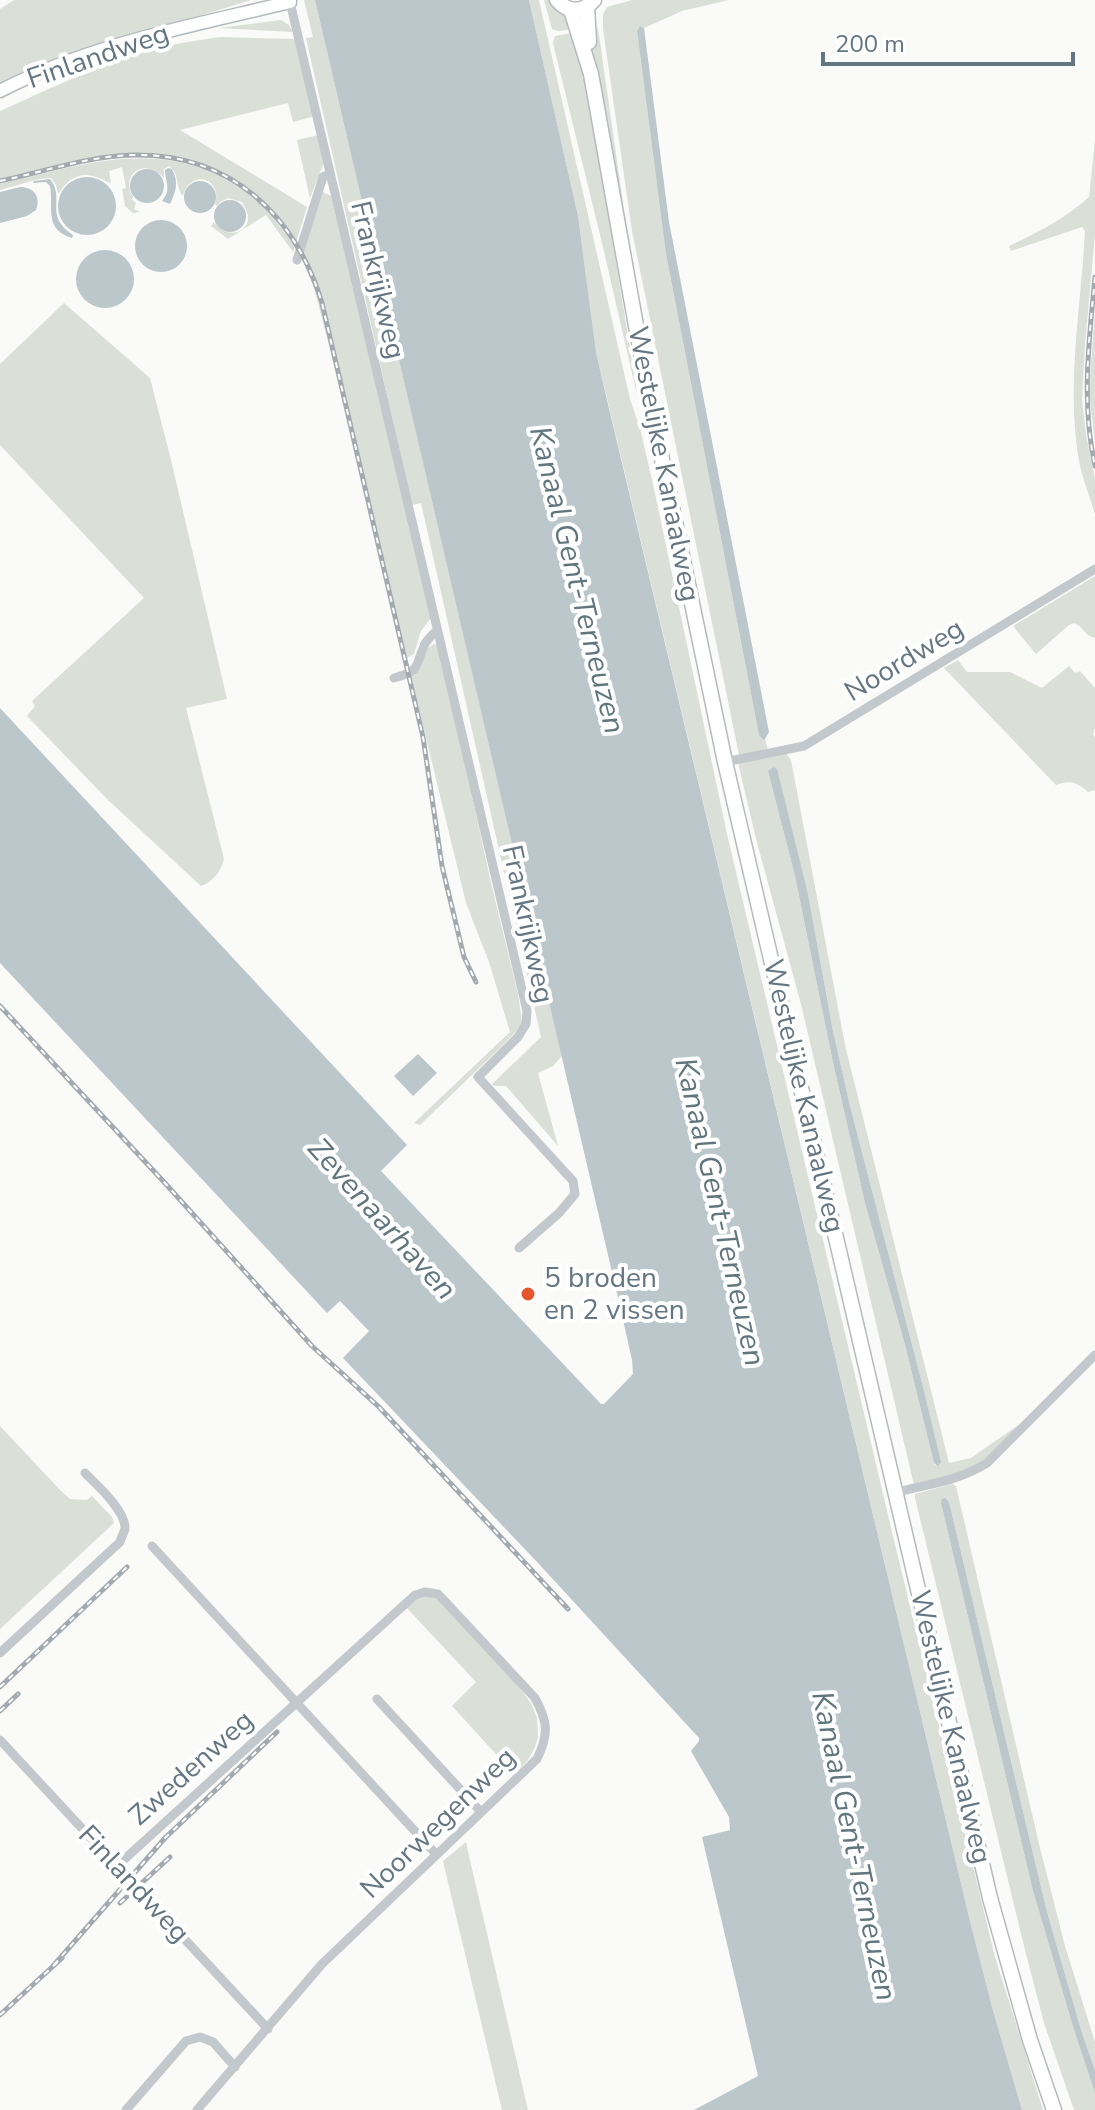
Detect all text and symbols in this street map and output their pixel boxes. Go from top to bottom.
street label: Finlandweg [22,14,174,98]
scale bar [823,16,1073,66]
text: 200 m [835,28,905,60]
street label: Frankrijkweg [341,197,415,363]
street label: Westelijke Kanaalweg [619,323,709,605]
water label: Kanaal Gent-Terneuzen [519,422,635,738]
street label: Noordweg [837,610,971,710]
street label: Frankrijkweg [493,841,563,1007]
street label: Westelijke Kanaalweg [754,955,854,1237]
water label: Kanaal Gent-Terneuzen [665,1054,775,1370]
water label: Zevenaarhaven [298,1129,466,1309]
place label: 5 broden en 2 vissen [544,1259,685,1329]
marker: 5 broden en 2 vissen [519,1285,537,1303]
street label: Westelijke Kanaalweg [901,1586,1001,1868]
water label: Kanaal Gent-Terneuzen [801,1688,907,2004]
street label: Zwedenweg [120,1702,262,1834]
street label: Noorwegenweg [352,1739,524,1907]
street label: Finlandweg [70,1817,198,1951]

